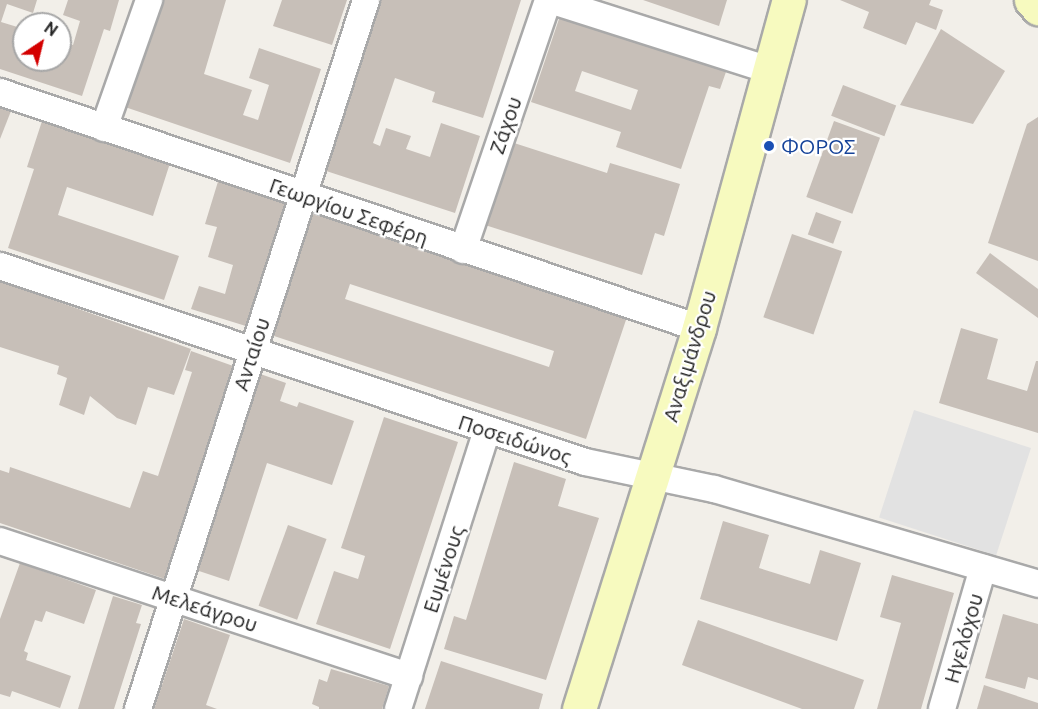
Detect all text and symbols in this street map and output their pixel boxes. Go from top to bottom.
north arrow [12,12,72,72]
text: N [41,18,61,40]
street label: Ζάχου [483,93,527,157]
place label: ΦΟΡΟΣ [781,133,856,159]
marker: ΦΟΡΟΣ [762,139,776,153]
street label: Γεωργίου Σεφέρη [266,172,432,250]
street label: Αναξιμάνδρου [657,287,721,425]
street label: Ανταίου [227,314,275,394]
street label: Ποσειδώνος [455,409,575,469]
street label: Ευμένους [417,522,469,616]
street label: Μελεάγρου [149,579,261,637]
street label: Ηγελόχου [938,590,988,686]

